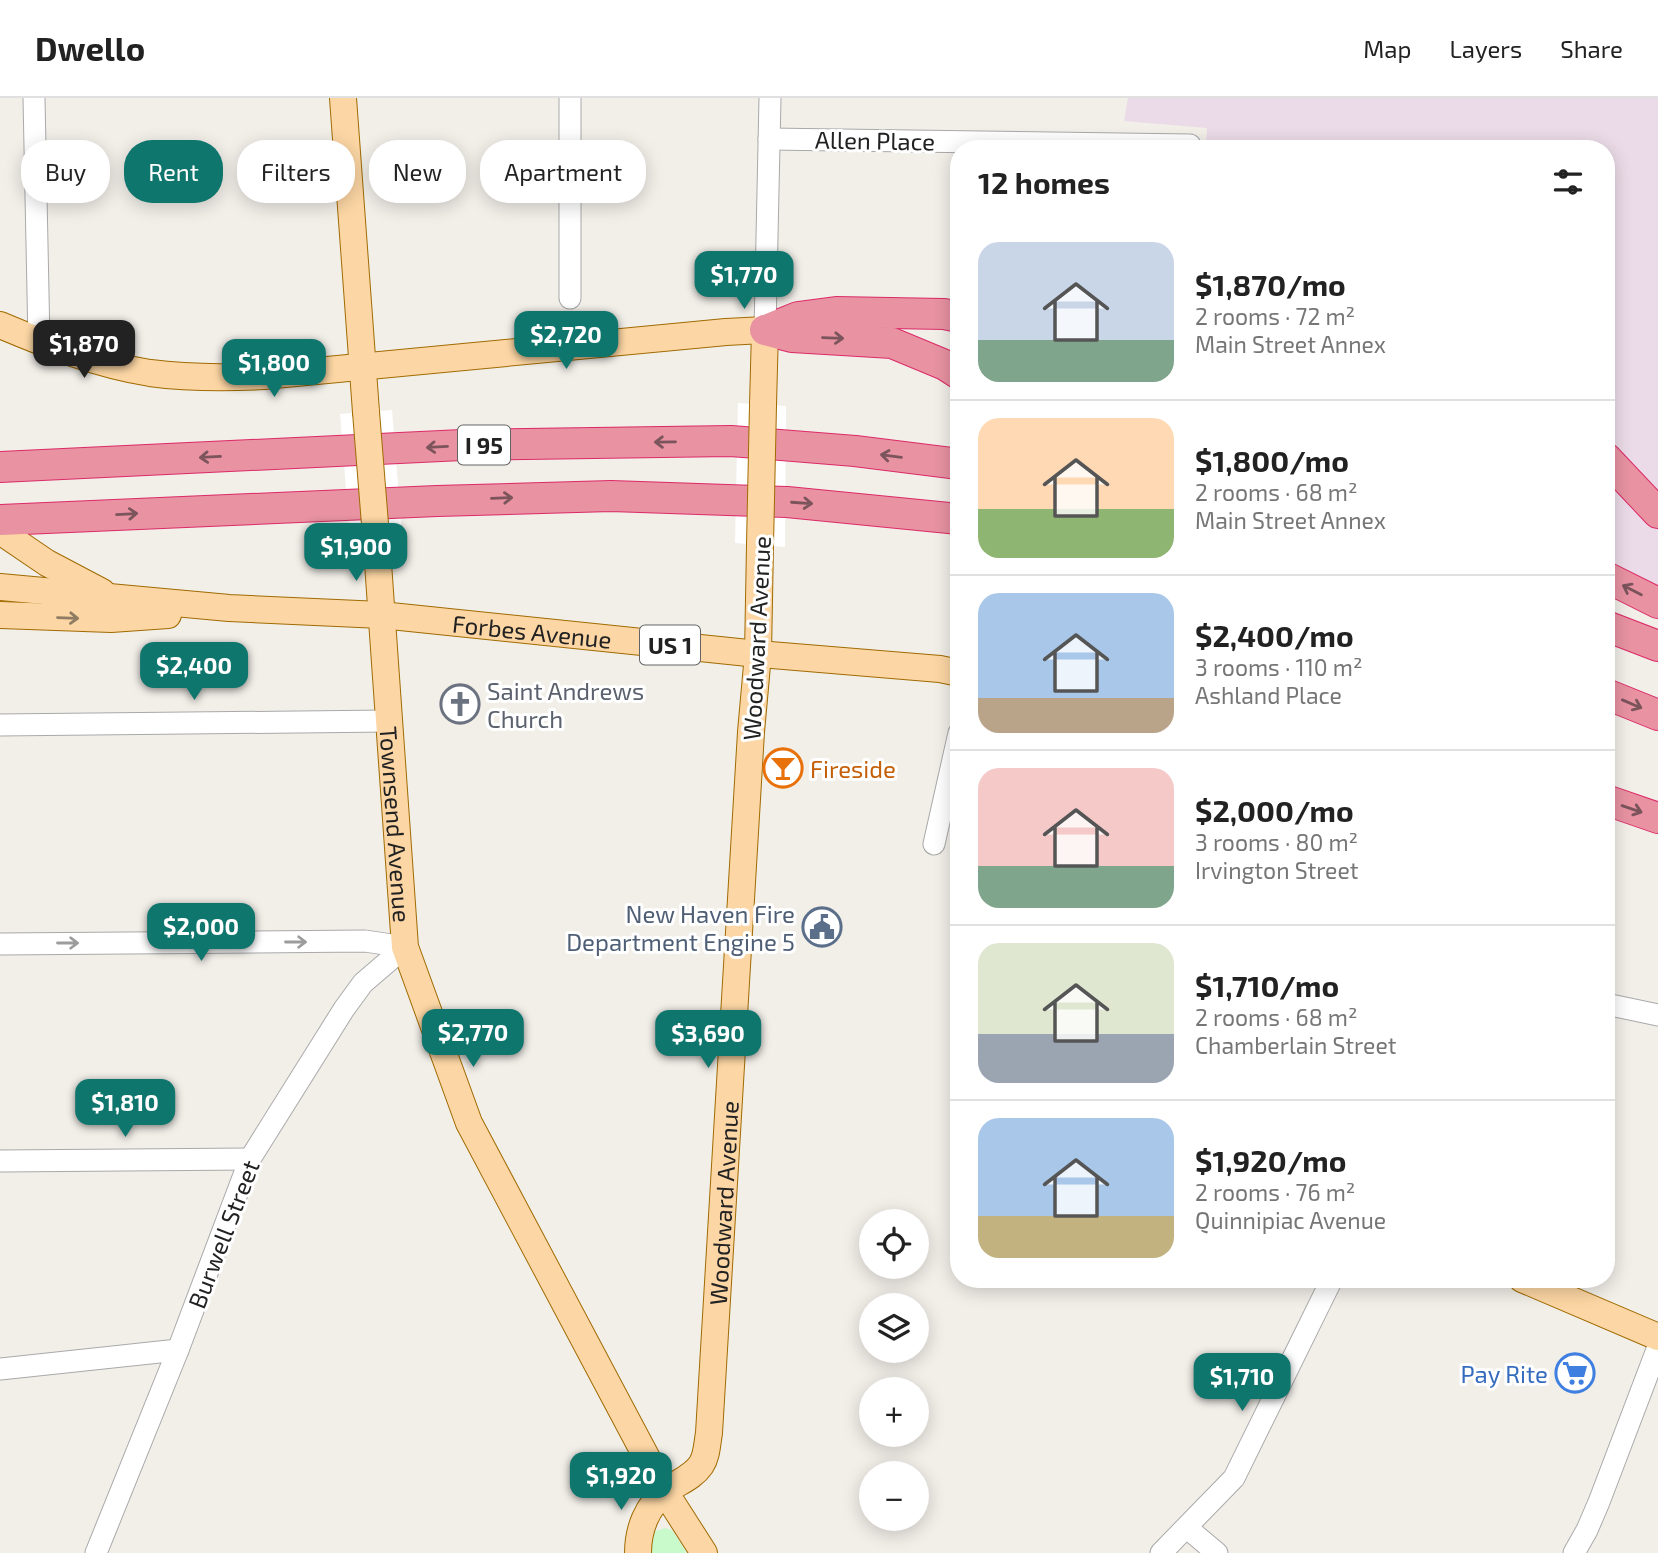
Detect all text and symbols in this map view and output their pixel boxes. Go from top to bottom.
text: Dwello [35,28,145,68]
text: Map [1363,34,1411,63]
text: Layers [1449,34,1522,63]
text: Share [1560,34,1623,63]
street label: Allen Place [815,124,935,156]
chip: Buy [21,140,110,203]
chip: Rent [124,140,223,203]
chip: Filters [237,140,355,203]
chip: New [369,140,466,203]
chip: Apartment [480,140,646,203]
icon: filters [1549,163,1587,201]
text: 12 homes [978,164,1110,200]
pin: $1,770 [687,252,801,311]
text: $1,770 [711,260,777,288]
text: $1,870/mo [1195,266,1346,302]
icon: home [1034,270,1118,354]
text: 2 rooms · 72 m² [1195,302,1355,330]
pin: $2,720 [509,312,623,371]
pin: $1,870 [27,320,141,380]
text: $2,720 [530,320,602,348]
text: $1,870 [49,329,119,357]
text: Main Street Annex [1195,330,1386,358]
one-way arrow [821,332,844,345]
pin: $1,800 [217,340,331,399]
text: $1,800 [238,348,310,376]
road number: I 95 [458,426,510,464]
one-way arrow [653,435,676,449]
one-way arrow [426,440,449,453]
text: $1,800/mo [1195,442,1349,478]
icon: home [1034,446,1118,530]
one-way arrow [880,449,903,462]
one-way arrow [199,450,222,463]
text: 2 rooms · 68 m² [1195,478,1358,506]
one-way arrow [490,492,513,505]
one-way arrow [791,497,813,510]
text: Main Street Annex [1195,506,1386,534]
one-way arrow [116,508,139,521]
pin: $1,900 [299,524,413,583]
text: $1,900 [320,532,392,560]
street label: Woodward Avenue [736,535,776,741]
one-way arrow [1622,582,1643,596]
street label: Forbes Avenue [451,608,613,653]
one-way arrow [56,611,79,624]
text: $2,400/mo [1195,617,1354,653]
icon: home [1034,621,1118,705]
road number: US 1 [640,625,700,664]
pin: $2,400 [137,642,251,702]
text: $2,400 [156,651,232,679]
text: 3 rooms · 110 m² [1195,653,1362,681]
place label: Saint Andrews Church [487,676,644,733]
text: Ashland Place [1195,681,1342,709]
church icon: Saint Andrews Church [439,683,481,725]
one-way arrow [1621,699,1643,712]
street label: Townsend Avenue [375,725,418,923]
bar icon: Fireside [762,747,804,789]
place label: Fireside [810,754,896,783]
text: $2,000/mo [1195,792,1354,828]
icon: home [1034,796,1118,880]
one-way arrow [1621,804,1643,816]
text: 3 rooms · 80 m² [1195,828,1358,856]
text: Irvington Street [1195,856,1359,884]
place label: New Haven Fire Department Engine 5 [566,899,795,956]
pin: $2,000 [144,904,258,963]
public building icon: New Haven Fire Department Engine 5 [801,906,843,948]
text: $2,000 [163,912,239,940]
one-way arrow [284,935,307,948]
one-way arrow [56,936,79,950]
text: $1,710/mo [1195,967,1339,1003]
icon: home [1034,971,1118,1055]
text: 2 rooms · 68 m² [1195,1003,1358,1031]
pin: $2,770 [416,1010,530,1069]
pin: $3,690 [651,1010,765,1070]
text: $2,770 [438,1018,508,1046]
text: $3,690 [671,1019,745,1047]
text: Chamberlain Street [1195,1031,1397,1059]
pin: $1,810 [68,1080,182,1139]
text: $1,810 [91,1088,159,1116]
street label: Woodward Avenue [702,1100,743,1306]
text: $1,920/mo [1195,1142,1346,1178]
icon: home [1034,1146,1118,1230]
street label: Burwell Street [181,1156,265,1312]
text: 2 rooms · 76 m² [1195,1178,1355,1206]
text: Quinnipiac Avenue [1195,1206,1386,1234]
map controls [859,1209,929,1531]
button: locate [859,1209,929,1279]
button: layers [859,1293,929,1363]
supermarket icon: Pay Rite [1554,1352,1596,1394]
pin: $1,710 [1185,1354,1299,1413]
place label: Pay Rite [1460,1359,1548,1388]
text: $1,710 [1210,1362,1274,1390]
button: + [859,1377,929,1447]
pin: $1,920 [564,1452,678,1512]
text: $1,920 [586,1461,656,1489]
button: − [859,1461,929,1531]

